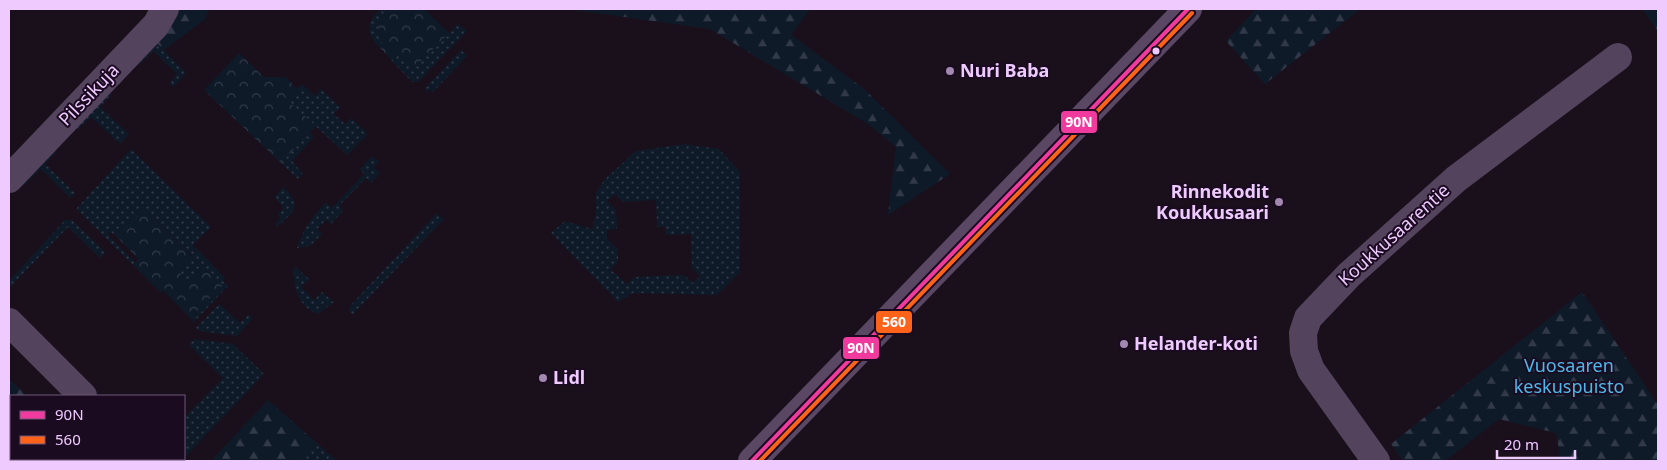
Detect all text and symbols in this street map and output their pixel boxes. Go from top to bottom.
unlabelled marker [1151,46,1161,56]
street label: Pilssikuja [53,58,124,131]
place label: Nuri Baba [960,58,1049,82]
marker: Nuri Baba [944,65,956,77]
line badge: 90N [1060,110,1098,134]
text: 90N [1065,112,1093,131]
street label: Koukkusaarentie [1333,178,1454,291]
place label: Rinnekodit Koukkusaari [1156,179,1269,224]
marker: Rinnekodit Koukkusaari [1273,196,1285,208]
line badge: 560 [875,310,913,334]
text: 560 [882,312,906,331]
place label: Helander-koti [1134,331,1258,355]
line badge: 90N [842,336,880,360]
text: 90N [847,338,875,357]
marker: Helander-koti [1118,338,1130,350]
park label: Vuosaaren keskuspuisto [1514,353,1624,398]
place label: Lidl [553,365,585,389]
marker: Lidl [537,372,549,384]
legend [10,395,185,460]
text: 90N [55,404,84,424]
scale bar [1497,428,1574,460]
text: 560 [55,429,81,449]
text: 20 m [1504,434,1539,454]

